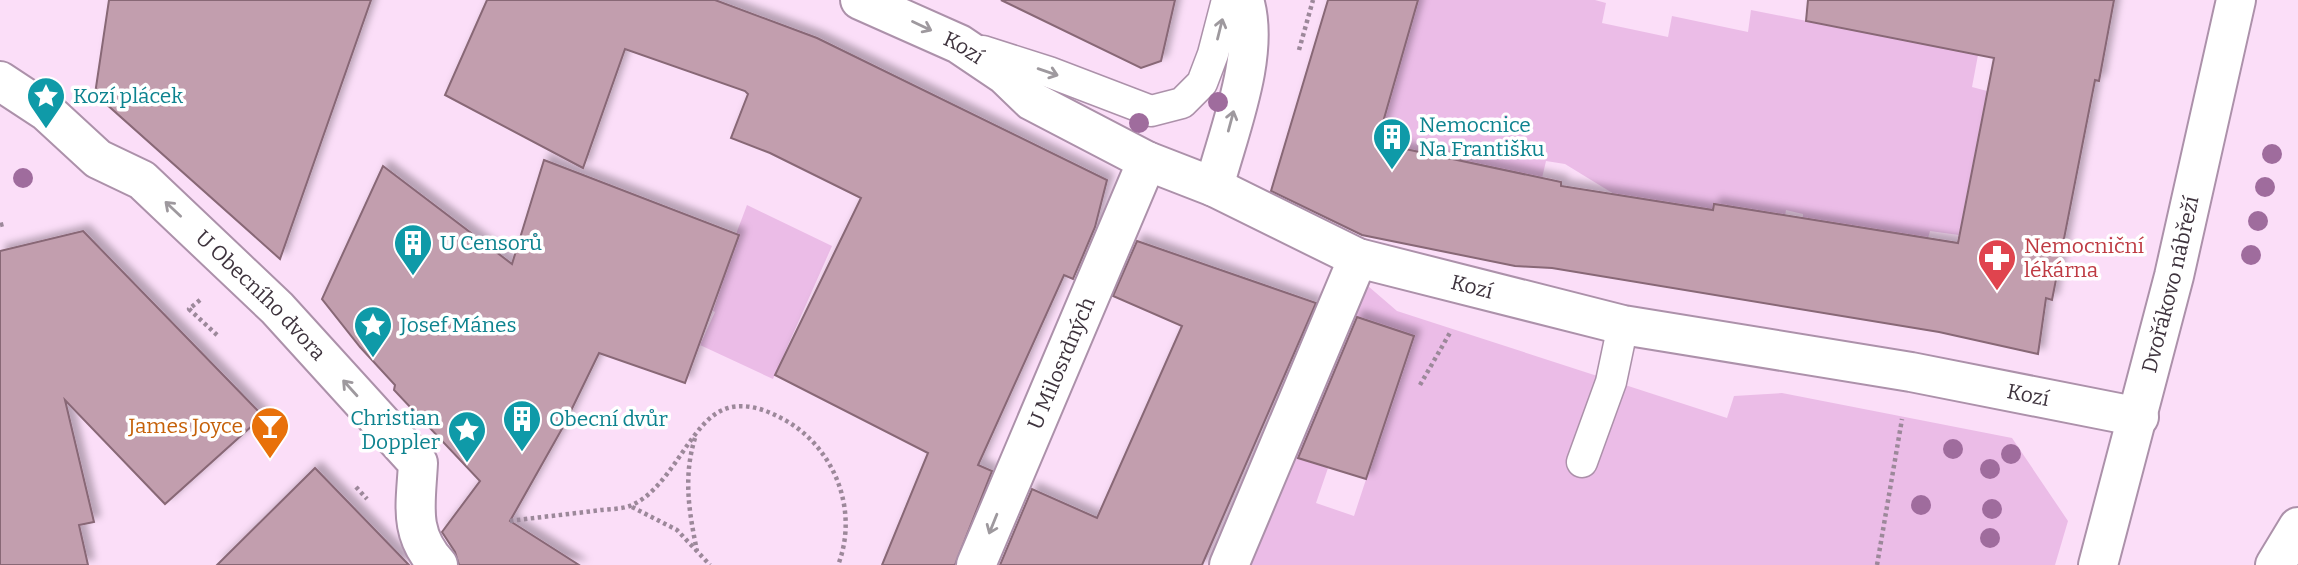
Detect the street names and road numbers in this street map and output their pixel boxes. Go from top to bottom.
street label: Kozí [940,26,989,70]
street label: Dvořákovo nábřeží [2136,193,2205,375]
street label: U Obecního dvora [190,225,332,366]
street label: Kozí [1448,269,1496,305]
street label: U Milosrdných [1022,293,1101,433]
street label: Kozí [2005,378,2052,412]

